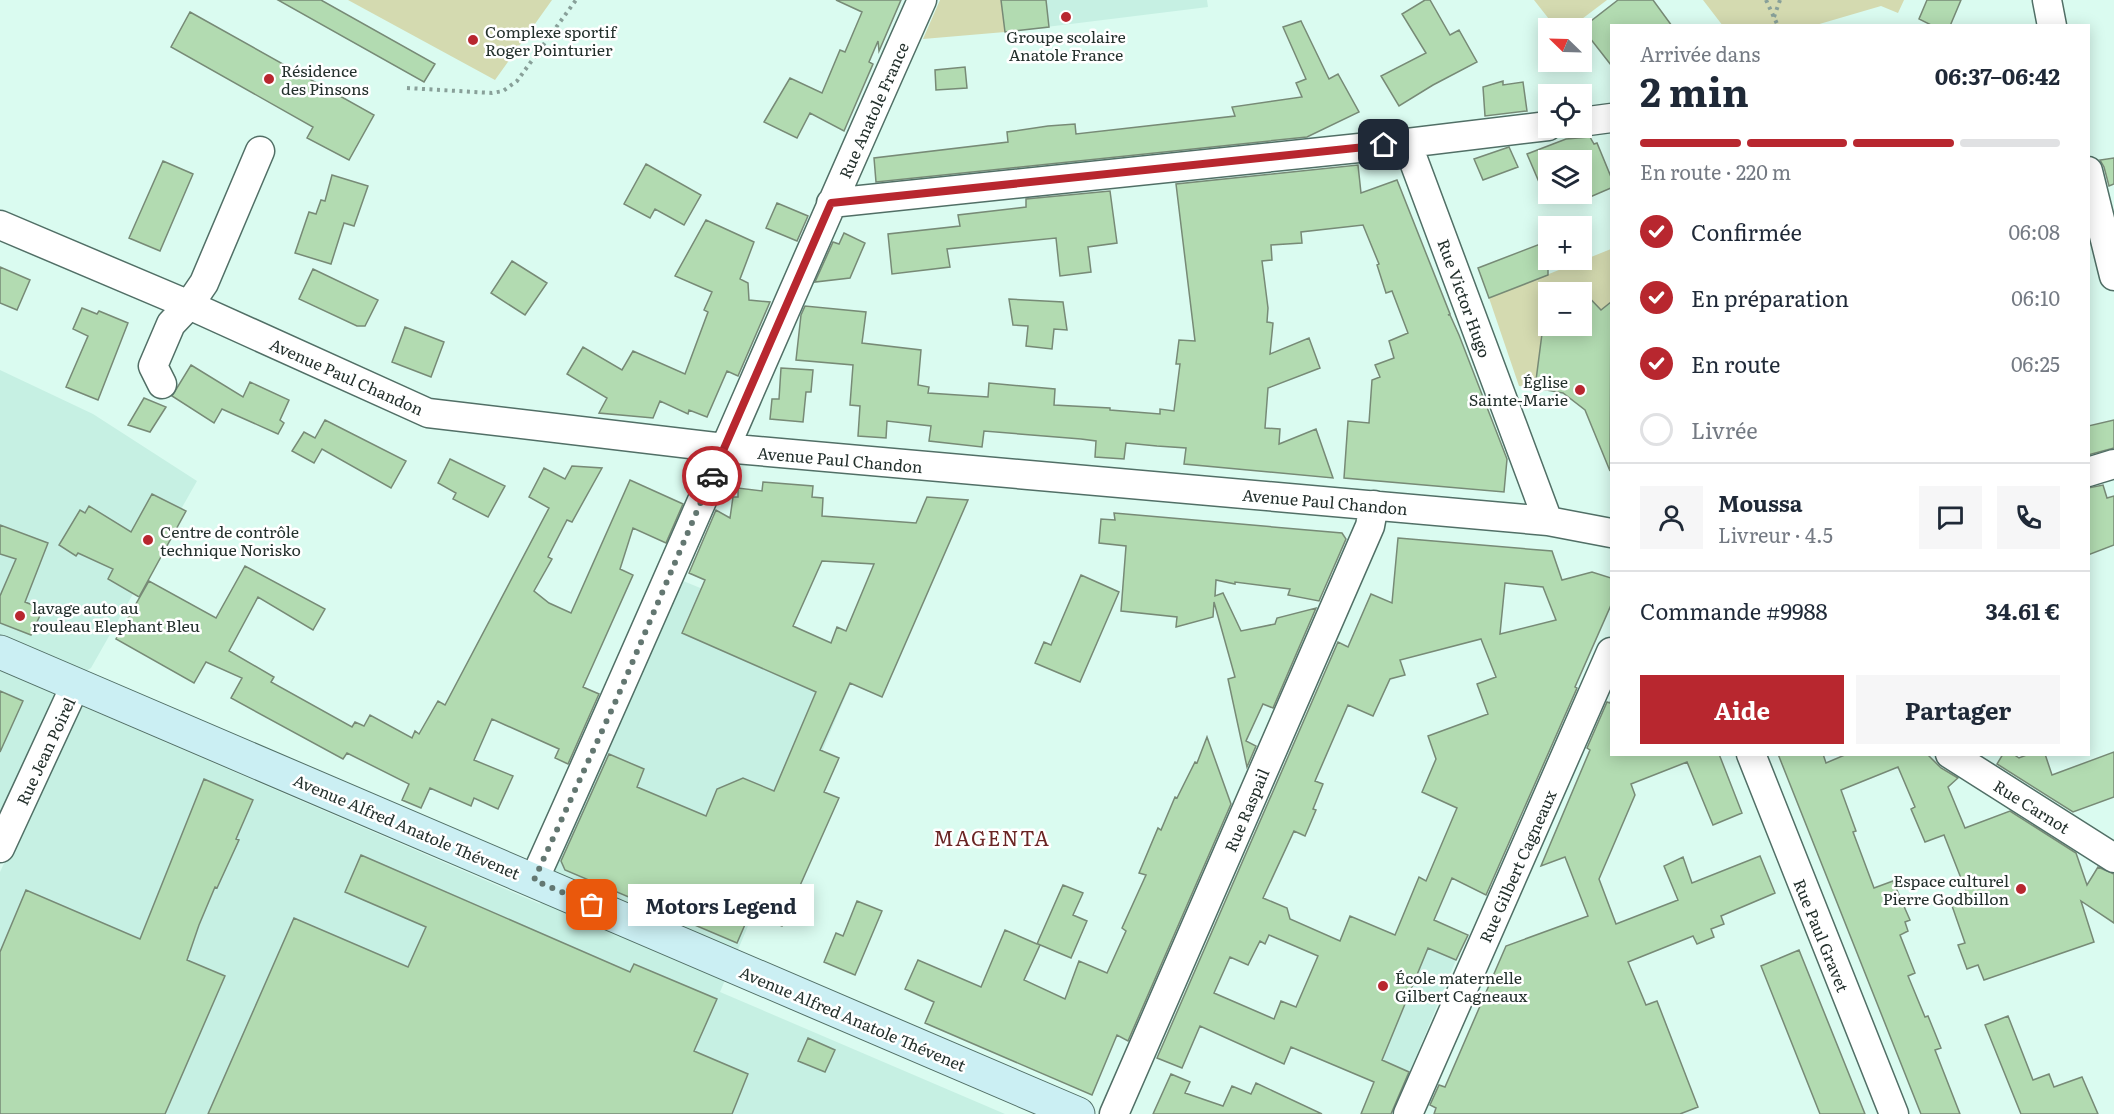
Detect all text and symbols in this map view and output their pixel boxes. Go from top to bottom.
marker: Groupe scolaire Anatole France [1059,10,1073,24]
north arrow [1538,18,1592,72]
map controls [1538,18,1592,336]
place label: Complexe sportif Roger Pointurier [485,19,618,61]
place label: Groupe scolaire Anatole France [1006,24,1126,66]
marker: Complexe sportif Roger Pointurier [466,33,480,47]
street label: Rue Anatole France [832,38,914,182]
text: Arrivée dans [1640,38,1760,68]
place label: Résidence des Pinsons [281,58,369,100]
text: 06:37–06:42 [1935,59,2060,92]
text: 2 min [1640,61,1749,119]
marker: Résidence des Pinsons [262,72,276,86]
button: locate [1538,84,1592,138]
pin [1358,119,1409,170]
icon: home [1367,128,1400,161]
button: layers [1538,150,1592,204]
text: En route · 220 m [1640,156,1791,186]
icon: check [1640,215,1673,248]
text: Confirmée [1691,215,1802,248]
button: + [1538,216,1592,270]
text: 06:08 [2008,216,2060,246]
street label: Rue Victor Hugo [1432,235,1498,361]
icon: check [1640,281,1673,314]
text: En préparation [1691,281,1849,314]
button: − [1538,282,1592,336]
text: 06:10 [2011,282,2060,312]
street label: Avenue Paul Chandon [266,331,428,421]
icon: check [1640,347,1673,380]
text: En route [1691,347,1780,380]
text: 06:25 [2011,348,2060,378]
place label: Église Sainte-Marie [1469,369,1568,411]
marker: Église Sainte-Marie [1573,383,1587,397]
text: Livrée [1691,413,1758,446]
street label: Avenue Paul Chandon [756,440,924,478]
courier [682,446,742,506]
icon: car [696,460,729,493]
street label: Avenue Paul Chandon [1241,482,1409,520]
button: person [1640,486,1703,549]
text: Moussa [1718,486,1803,519]
button: chat [1919,486,1982,549]
button: phone [1997,486,2060,549]
place label: Centre de contrôle technique Norisko [160,519,301,561]
text: Livreur · 4.5 [1718,519,1833,549]
marker: Centre de contrôle technique Norisko [141,533,155,547]
text: Commande #9988 [1640,594,1828,627]
text: 34.61 € [1986,594,2060,627]
place label: lavage auto au rouleau Elephant Bleu [32,595,200,637]
marker: lavage auto au rouleau Elephant Bleu [13,609,27,623]
button: Aide [1640,675,1844,744]
button: Partager [1856,675,2060,744]
street label: Rue Jean Poirel [10,693,80,809]
street label: Rue Raspail [1218,764,1274,856]
street label: Avenue Alfred Anatole Thévenet [290,767,524,885]
street label: Rue Carnot [1989,773,2075,839]
street label: Rue Gilbert Cagneaux [1472,785,1562,946]
district label: MAGENTA [934,822,1050,852]
place label: Espace culturel Pierre Godbillon [1883,868,2009,910]
street label: Rue Paul Gravet [1788,875,1856,996]
pin [566,879,617,930]
marker: Espace culturel Pierre Godbillon [2014,882,2028,896]
callout: Motors Legend [628,884,814,926]
icon: bag [575,888,608,921]
text: Motors Legend [645,890,797,920]
street label: Avenue Alfred Anatole Thévenet [736,959,970,1077]
place label: École maternelle Gilbert Cagneaux [1395,965,1529,1007]
marker: École maternelle Gilbert Cagneaux [1376,979,1390,993]

